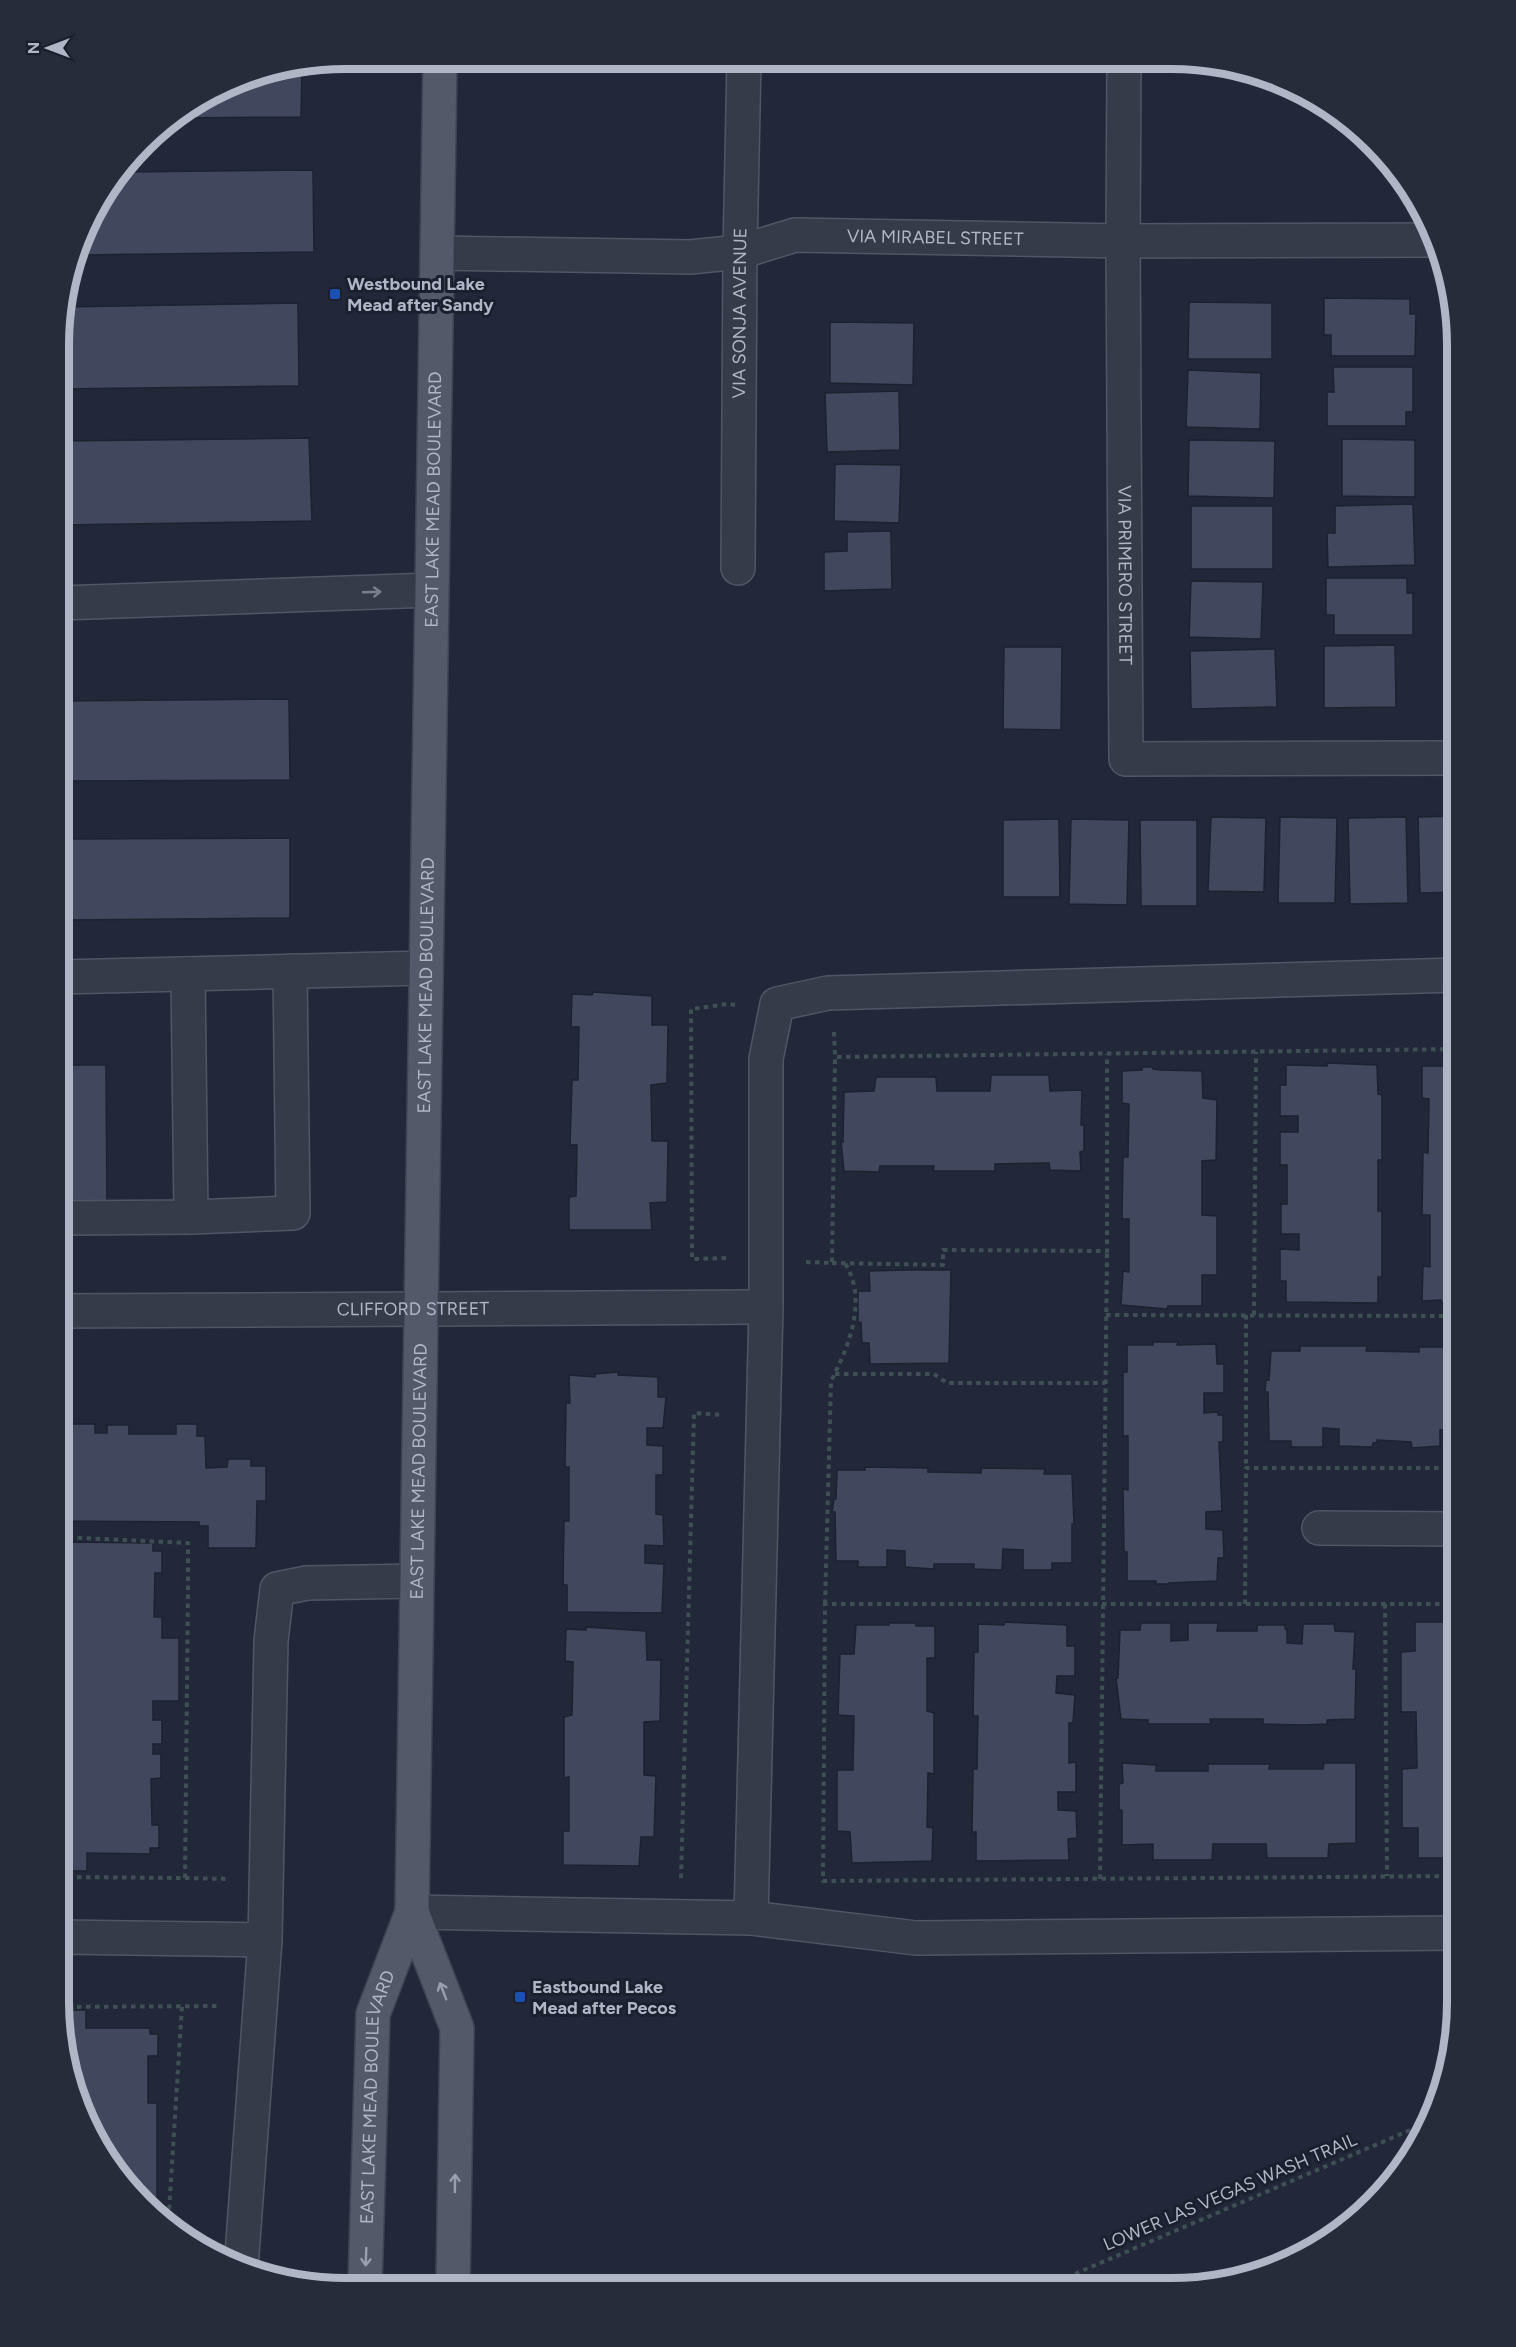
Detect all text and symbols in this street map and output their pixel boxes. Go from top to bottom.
north arrow [18,18,78,78]
text: N [24,42,43,54]
street label: VIA MIRABEL STREET [847,225,1024,250]
street label: VIA SONJA AVENUE [728,227,752,398]
place label: Westbound Lake Mead after Sandy [347,273,494,316]
marker: Westbound Lake Mead after Sandy [328,287,342,301]
street label: EAST LAKE MEAD BOULEVARD [420,371,446,628]
street label: VIA PRIMERO STREET [1113,485,1136,665]
one-way arrow [361,586,381,598]
street label: EAST LAKE MEAD BOULEVARD [413,857,439,1114]
street label: CLIFFORD STREET [337,1298,489,1320]
street label: EAST LAKE MEAD BOULEVARD [406,1343,432,1600]
street label: EAST LAKE MEAD BOULEVARD [356,1967,400,2224]
place label: Eastbound Lake Mead after Pecos [532,1976,677,2019]
one-way arrow [437,1982,448,2000]
marker: Eastbound Lake Mead after Pecos [513,1990,527,2004]
street label: LOWER LAS VEGAS WASH TRAIL [1100,2128,1361,2256]
one-way arrow [449,2173,460,2193]
one-way arrow [360,2247,372,2267]

